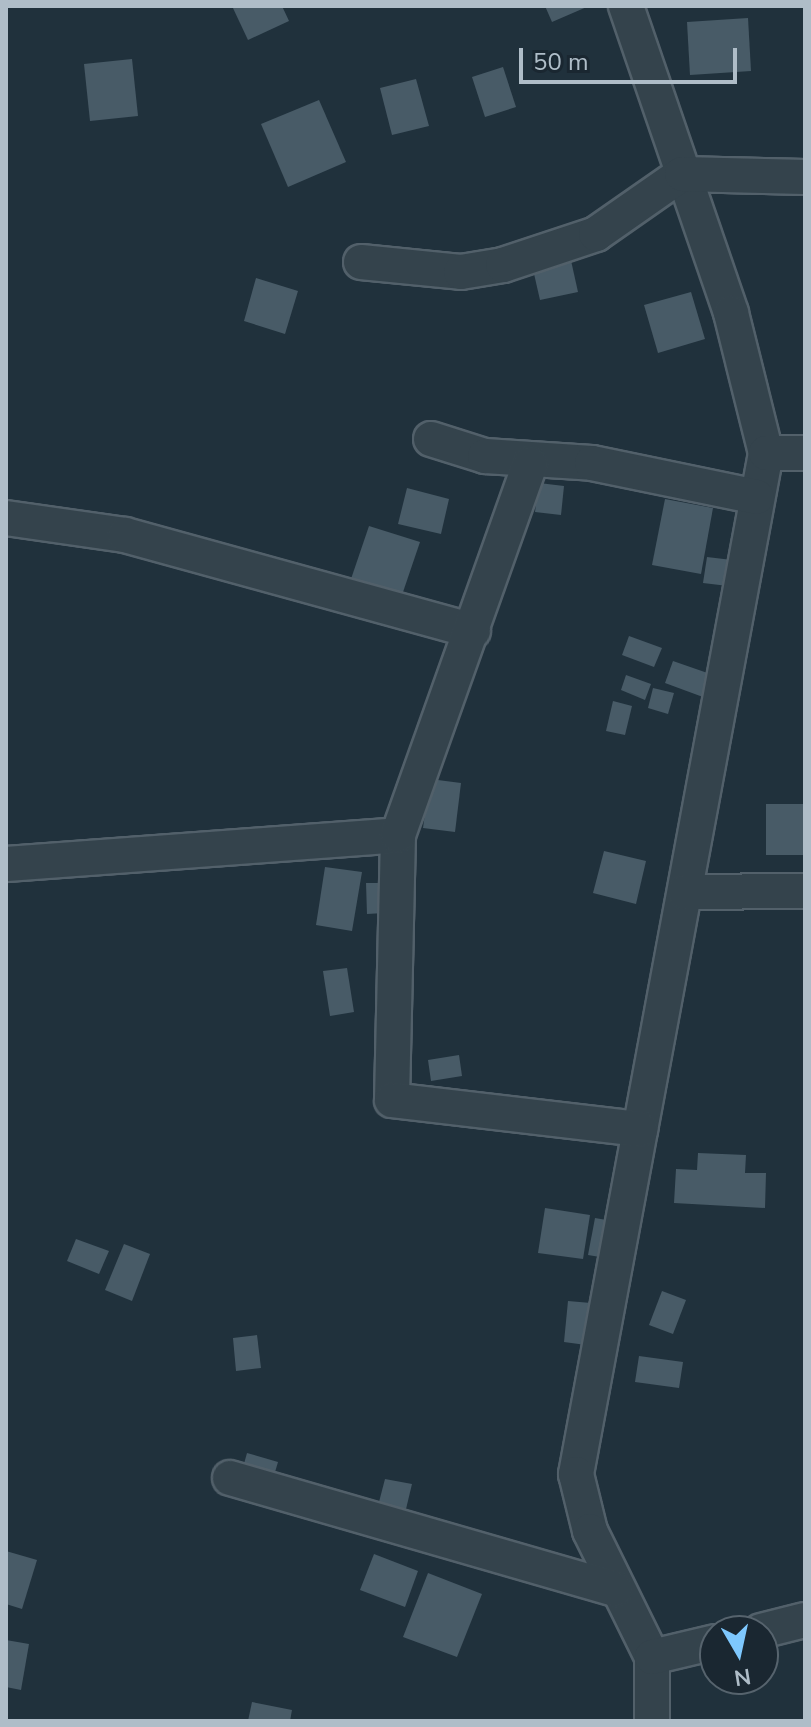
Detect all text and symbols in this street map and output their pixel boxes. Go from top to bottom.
scale bar [523,32,741,82]
text: 50 m [533,46,589,78]
north arrow [699,1615,779,1695]
text: N [732,1661,753,1693]

